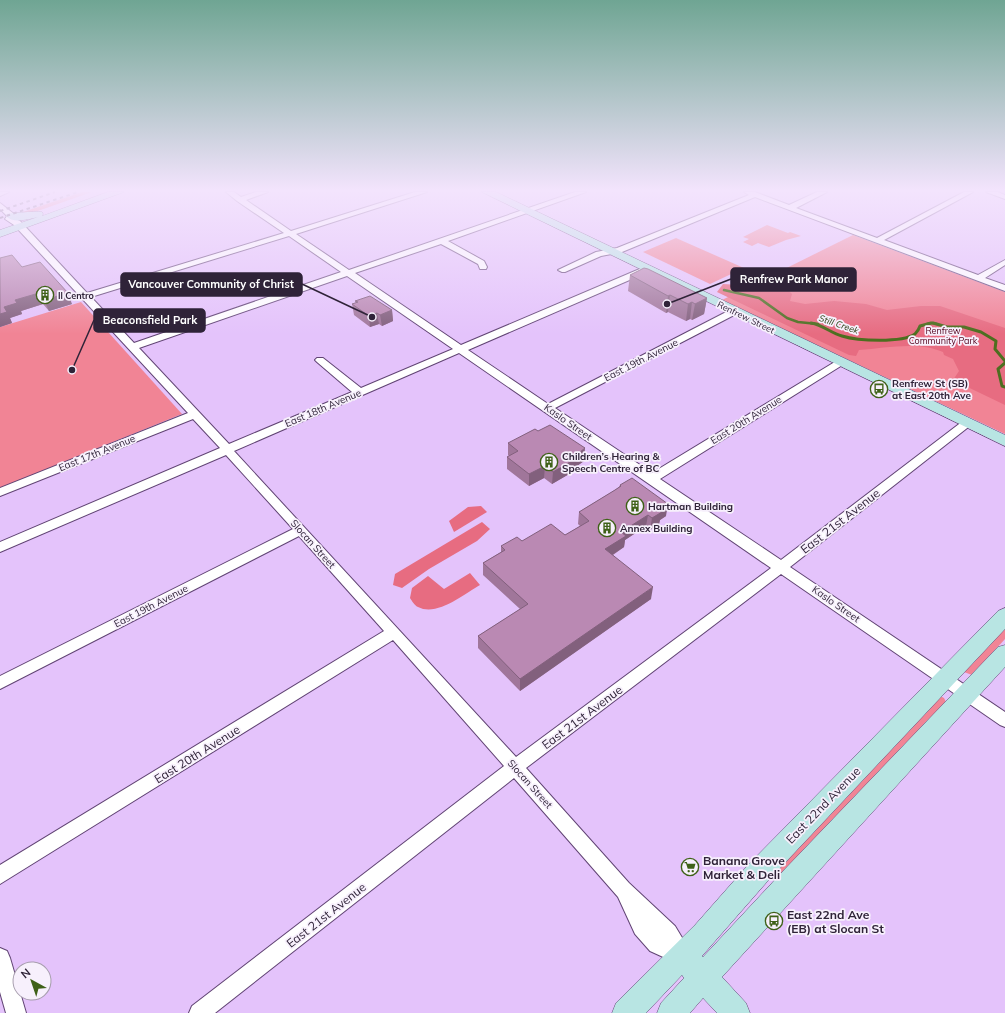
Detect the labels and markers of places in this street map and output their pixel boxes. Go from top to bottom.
callout: Renfrew Park Manor [731,268,856,291]
callout: Vancouver Community of Christ [121,273,302,296]
building icon: Il Centro [35,285,55,305]
place label: Il Centro [58,290,94,301]
callout: Beaconsfield Park [94,309,205,332]
place label: Renfrew St (SB) at East 20th Ave [892,377,971,402]
bus stop icon: Renfrew St (SB) at East 20th Ave [869,379,889,399]
place label: Children’s Hearing & Speech Centre of BC [562,450,660,475]
building icon: Children’s Hearing & Speech Centre of BC [539,452,559,472]
building icon: Hartman Building [625,496,645,516]
place label: Hartman Building [648,500,733,513]
building icon: Annex Building [597,518,617,538]
place label: Annex Building [620,522,692,535]
place label: Banana Grove Market & Deli [703,853,785,882]
supermarket icon: Banana Grove Market & Deli [680,857,700,877]
place label: East 22nd Ave (EB) at Slocan St [787,907,884,936]
bus stop icon: East 22nd Ave (EB) at Slocan St [764,911,784,931]

